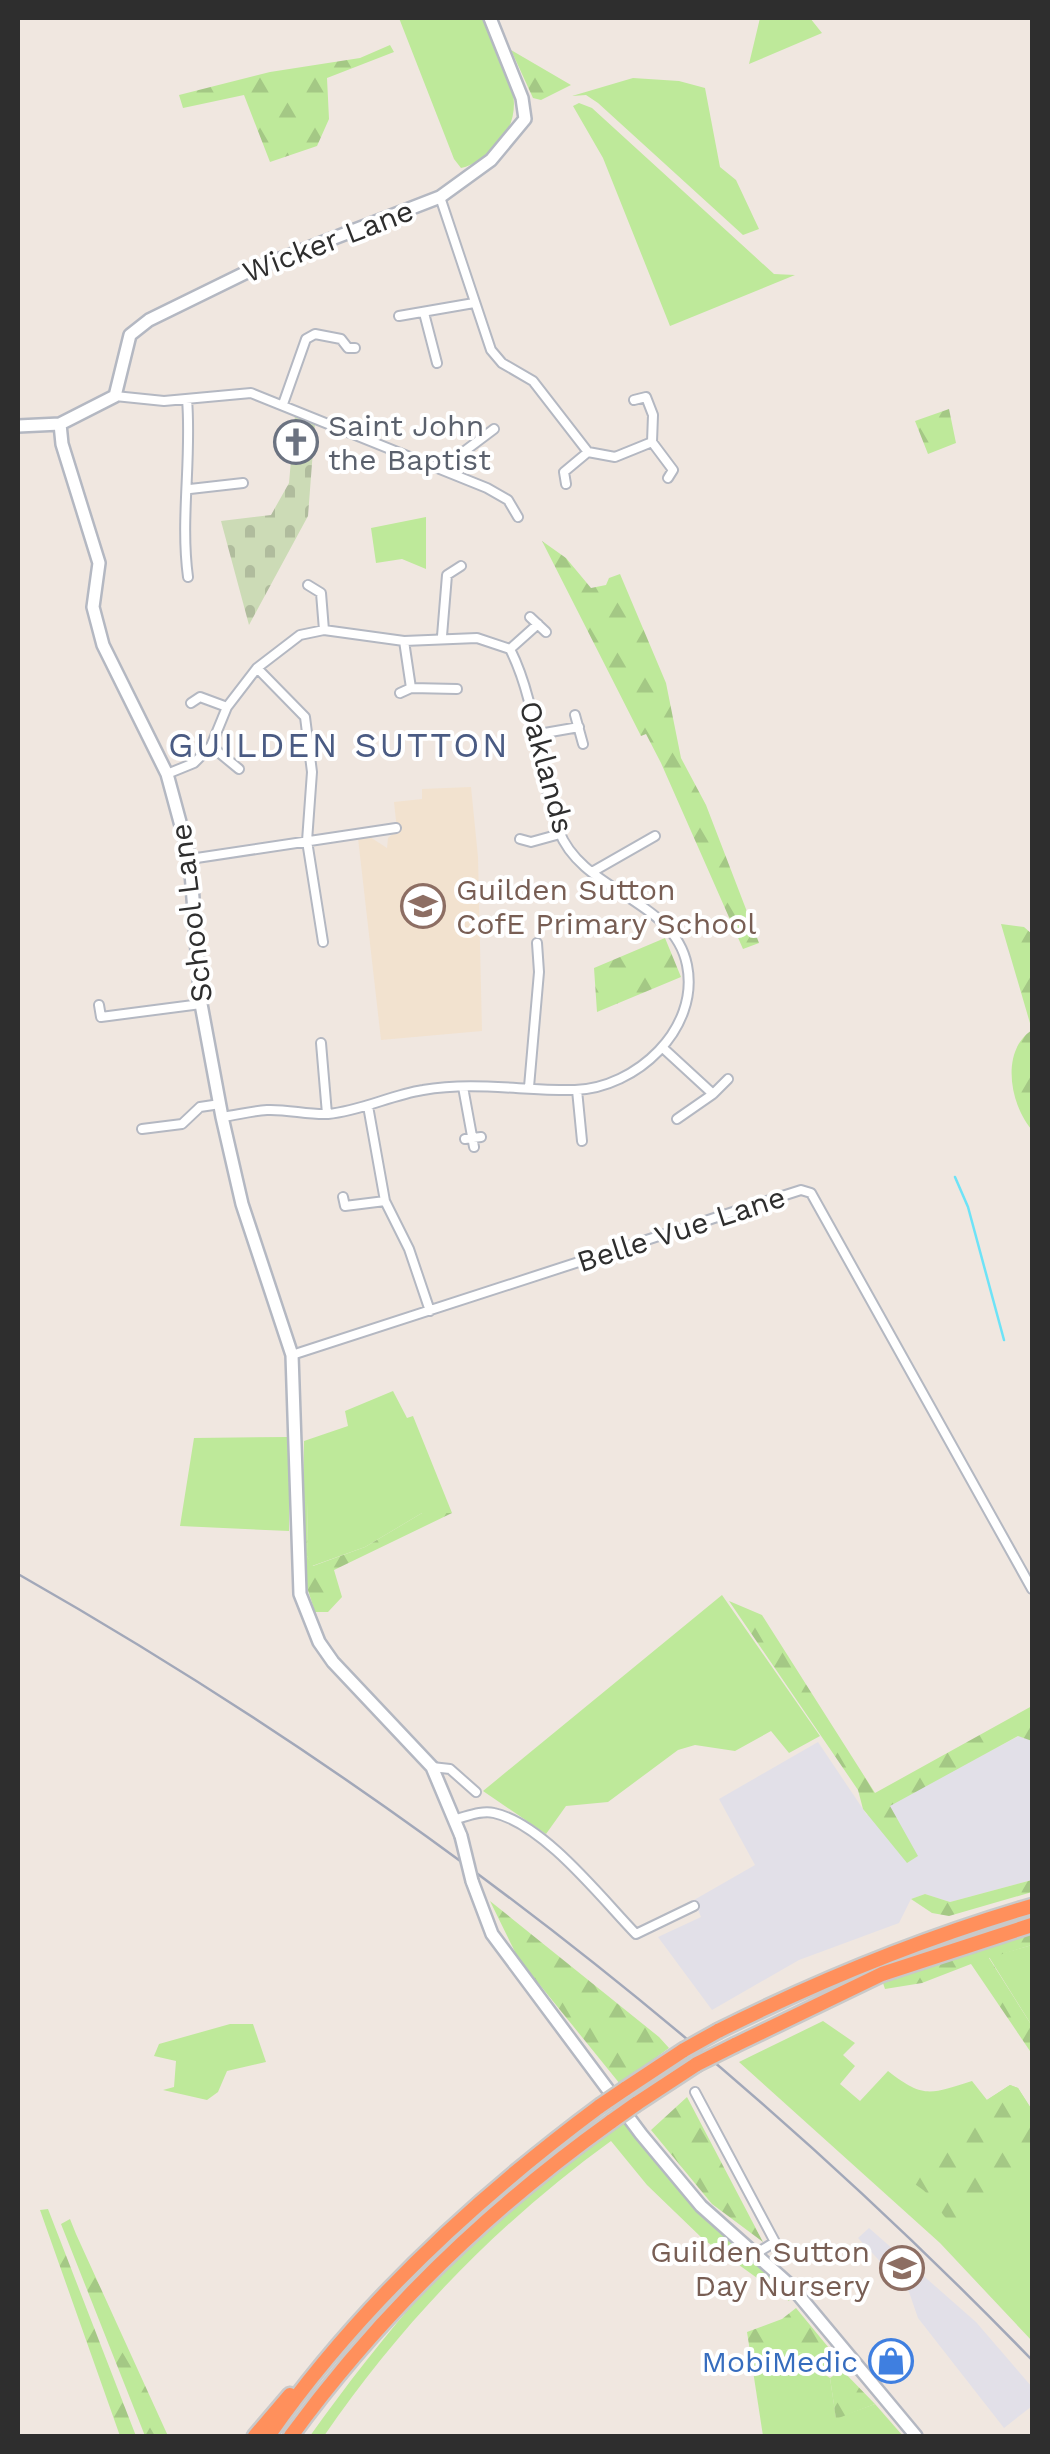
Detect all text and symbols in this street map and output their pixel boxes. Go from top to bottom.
street label: Wicker Lane [238,192,418,290]
place label: Saint John the Baptist [328,408,491,477]
church icon: Saint John the Baptist [273,419,319,465]
street label: Oaklands [513,697,581,837]
district label: GUILDEN SUTTON [168,724,510,766]
street label: School Lane [163,822,219,1004]
place label: Guilden Sutton CofE Primary School [456,872,756,941]
school or university icon: Guilden Sutton CofE Primary School [400,883,446,929]
street label: Belle Vue Lane [572,1179,790,1279]
place label: Guilden Sutton Day Nursery [650,2234,871,2303]
school or university icon: Guilden Sutton Day Nursery [879,2245,925,2291]
shop icon: MobiMedic [868,2338,914,2384]
place label: MobiMedic [702,2344,858,2379]

